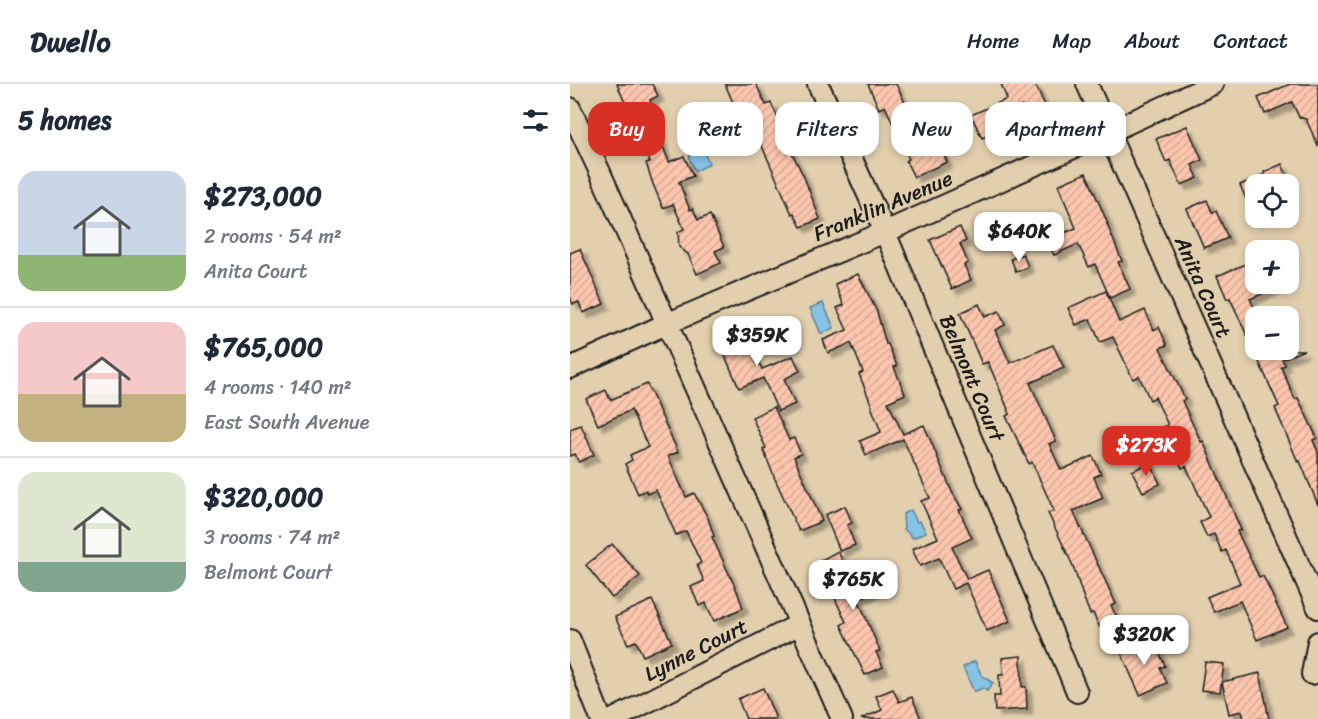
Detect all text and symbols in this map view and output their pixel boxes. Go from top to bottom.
text: Dwello [30,17,111,66]
text: Home [967,22,1019,60]
text: Map [1052,22,1091,60]
text: About [1124,22,1181,60]
text: Contact [1214,22,1288,60]
text: 5 homes [18,97,111,143]
chip: Buy [588,102,665,156]
chip: Rent [677,102,763,156]
chip: Filters [775,102,879,156]
chip: New [891,102,973,156]
chip: Apartment [985,102,1126,156]
icon: filters [519,104,552,137]
street label: Franklin Avenue [807,159,959,253]
text: $273,000 [204,173,322,219]
map controls [1245,174,1299,360]
button: locate [1245,174,1299,228]
icon: home [66,195,138,267]
pin: $640K [977,212,1061,263]
text: $640K [988,214,1050,249]
text: 2 rooms · 54 m² [204,219,342,254]
street label: Anita Court [1163,229,1242,344]
button: + [1245,240,1299,294]
text: Anita Court [204,254,307,289]
button: − [1245,306,1299,360]
street label: Belmont Court [928,309,1016,449]
pin: $359K [715,316,799,367]
text: $359K [726,318,788,353]
text: $765,000 [204,324,323,370]
icon: home [66,346,138,418]
text: 4 rooms · 140 m² [204,370,352,405]
text: East South Avenue [204,405,369,440]
pin: $273K [1104,426,1188,477]
text: $273K [1116,428,1176,463]
text: $320,000 [204,474,324,520]
icon: home [66,496,138,568]
text: 3 rooms · 74 m² [204,520,340,555]
text: Belmont Court [204,555,332,590]
pin: $765K [811,560,895,611]
text: $765K [823,562,883,597]
street label: Lynne Court [637,608,755,692]
pin: $320K [1102,615,1186,666]
text: $320K [1114,617,1174,652]

